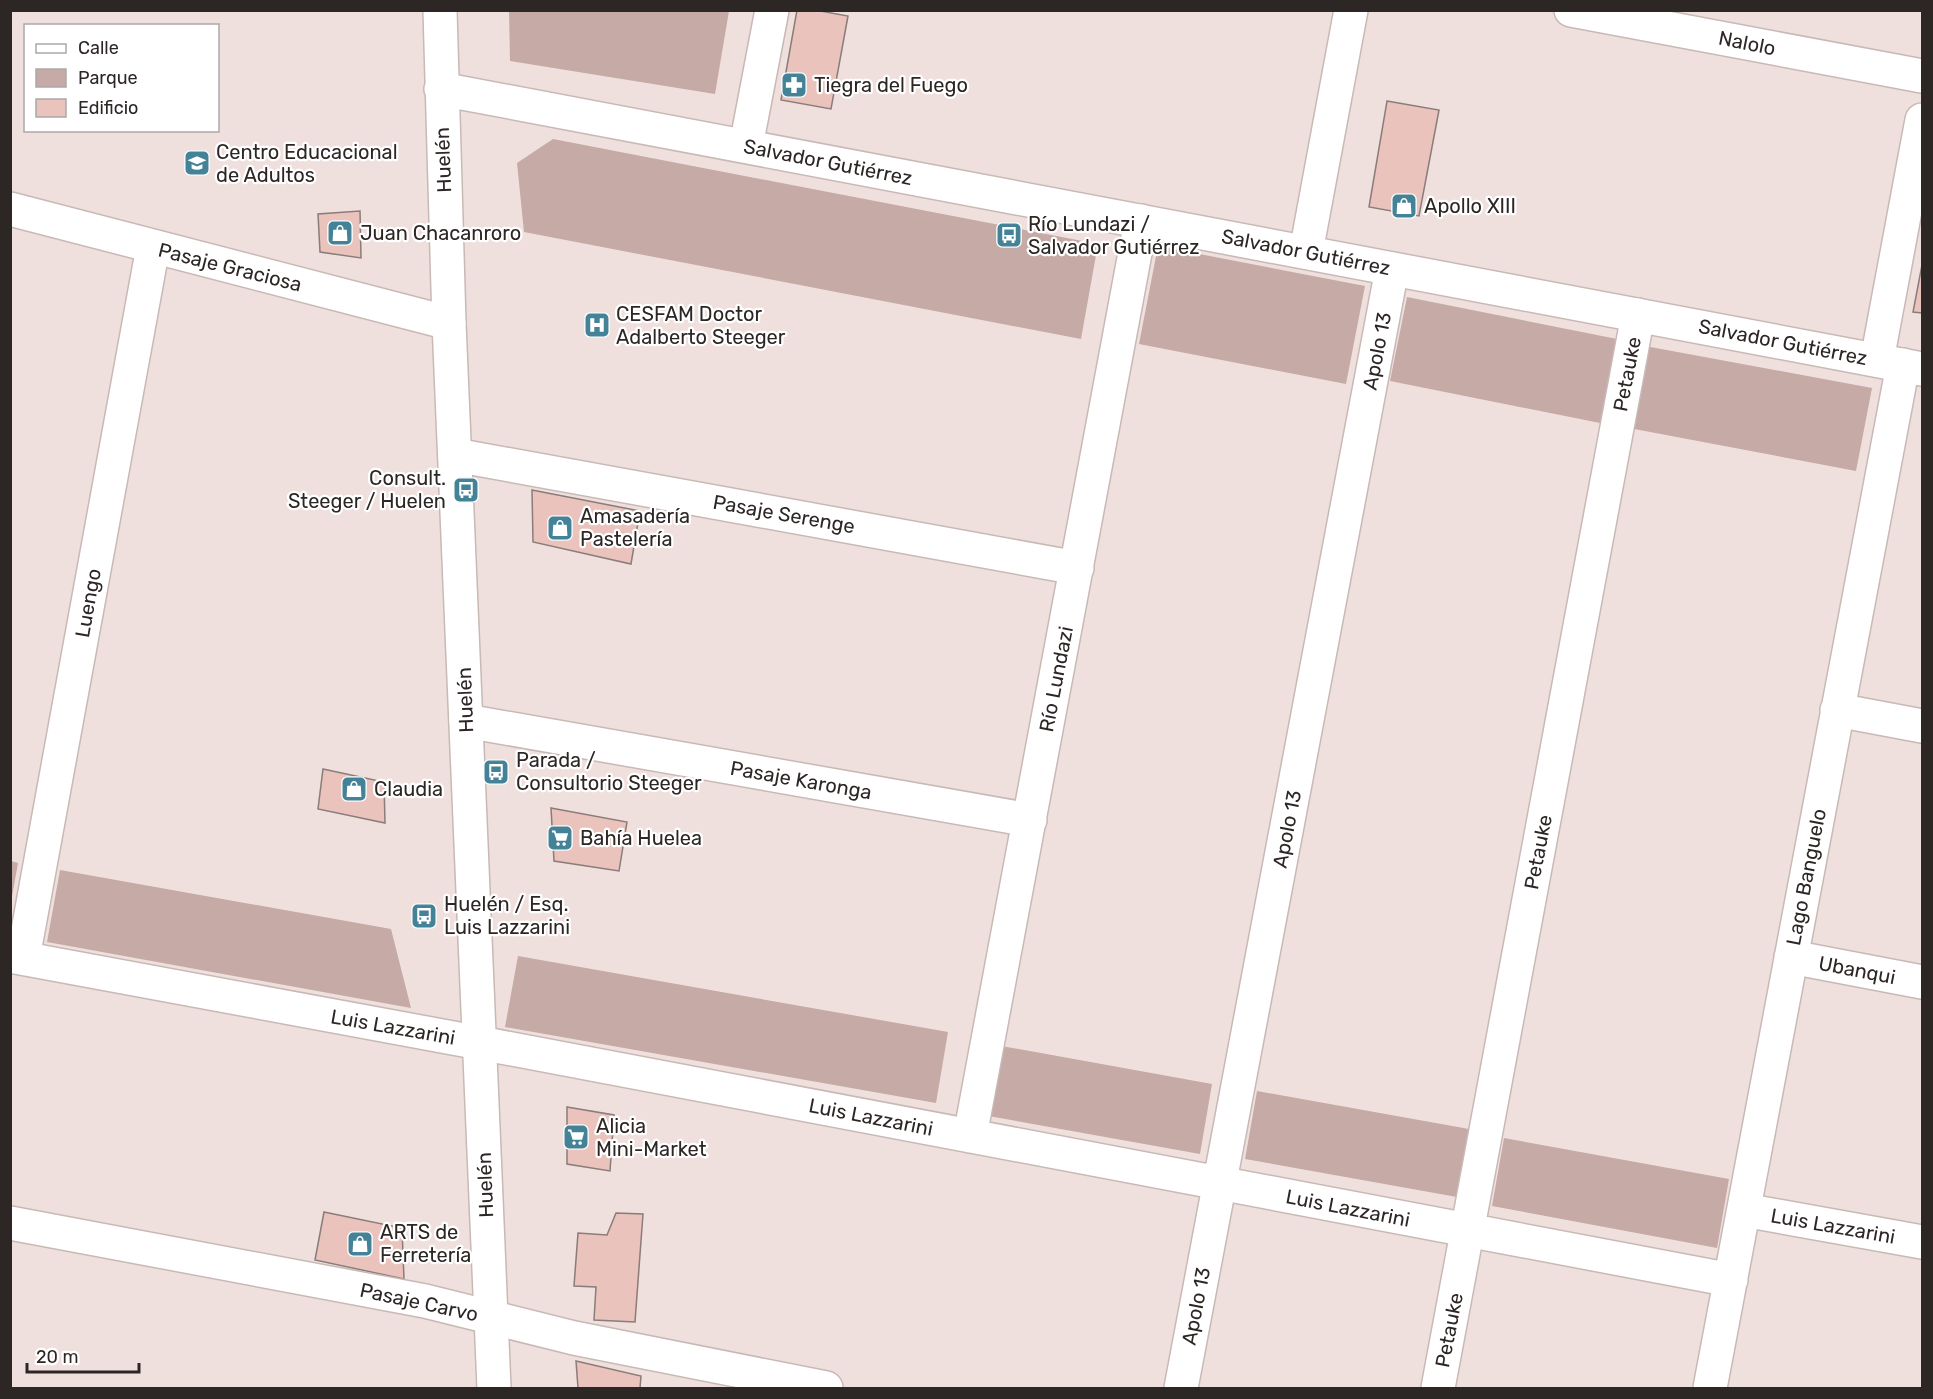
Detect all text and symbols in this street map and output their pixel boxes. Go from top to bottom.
legend [24,24,219,132]
street label: Nalolo [1716,26,1778,60]
text: Calle [78,37,119,59]
text: Parque [78,67,138,89]
pharmacy icon: Tiegra del Fuego [779,70,809,100]
place label: Tiegra del Fuego [814,73,968,97]
text: Edificio [78,97,138,119]
street label: Huelén [430,127,456,193]
street label: Salvador Gutiérrez [742,134,914,190]
place label: Centro Educacional de Adultos [216,140,398,187]
school or university icon: Centro Educacional de Adultos [182,148,212,178]
shop icon: Apollo XIII [1389,191,1419,221]
place label: Apollo XIII [1424,194,1516,218]
place label: Río Lundazi / Salvador Gutiérrez [1028,212,1199,259]
shop icon: Juan Chacanroro [325,218,355,248]
bus stop icon: Río Lundazi / Salvador Gutiérrez [994,220,1024,250]
place label: Juan Chacanroro [360,221,521,245]
street label: Salvador Gutiérrez [1220,224,1392,280]
street label: Pasaje Graciosa [156,238,304,296]
place label: CESFAM Doctor Adalberto Steeger [616,302,786,349]
hospital icon: CESFAM Doctor Adalberto Steeger [582,310,612,340]
street label: Apolo 13 [1358,310,1396,392]
street label: Salvador Gutiérrez [1697,314,1869,370]
street label: Petauke [1608,335,1646,413]
place label: Consult. Steeger / Huelen [288,466,446,513]
bus stop icon: Consult. Steeger / Huelen [451,475,481,505]
street label: Pasaje Serenge [711,490,857,538]
place label: Amasadería Pastelería [580,504,690,551]
shop icon: Amasadería Pastelería [545,513,575,543]
street label: Luengo [70,567,106,639]
street label: Río Lundazi [1034,624,1078,734]
street label: Huelén [452,667,478,733]
place label: Parada / Consultorio Steeger [516,748,702,795]
street label: Pasaje Karonga [728,756,874,804]
bus stop icon: Parada / Consultorio Steeger [481,757,511,787]
shop icon: Claudia [339,774,369,804]
place label: Claudia [374,777,443,801]
street label: Apolo 13 [1268,788,1306,870]
street label: Lago Banguelo [1781,807,1831,947]
street label: Petauke [1519,813,1557,891]
supermarket icon: Bahía Huelea [545,823,575,853]
place label: Bahía Huelea [580,826,702,850]
place label: Huelén / Esq. Luis Lazzarini [444,892,570,939]
bus stop icon: Huelén / Esq. Luis Lazzarini [409,901,439,931]
street label: Ubanqui [1816,951,1898,989]
street label: Luis Lazzarini [329,1004,457,1050]
street label: Luis Lazzarini [807,1093,935,1141]
place label: Alicia Mini-Market [596,1114,707,1161]
supermarket icon: Alicia Mini-Market [561,1122,591,1152]
street label: Huelén [472,1152,498,1218]
street label: Luis Lazzarini [1284,1184,1412,1232]
street label: Luis Lazzarini [1769,1203,1897,1249]
place label: ARTS de Ferretería [380,1220,471,1267]
shop icon: ARTS de Ferretería [345,1229,375,1259]
street label: Apolo 13 [1177,1265,1215,1347]
street label: Pasaje Carvo [358,1278,480,1326]
street label: Petauke [1430,1291,1468,1369]
scale bar [27,1336,140,1374]
text: 20 m [36,1346,78,1368]

